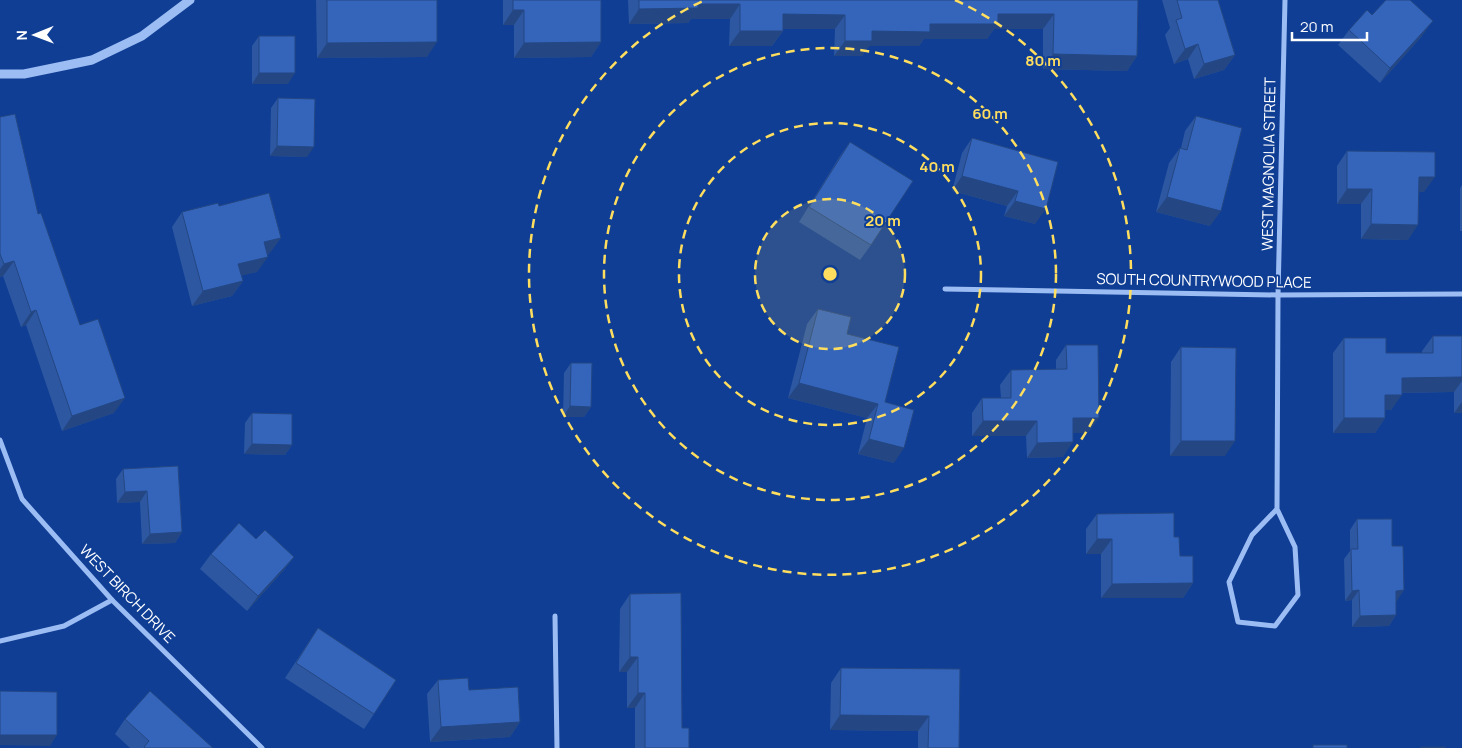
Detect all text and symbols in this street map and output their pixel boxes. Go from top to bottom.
north arrow [10,10,60,60]
scale bar [1292,10,1367,42]
text: 20 m [1300,16,1333,37]
text: N [12,30,31,40]
text: 80 m [1025,50,1061,71]
street label: WEST MAGNOLIA STREET [1256,77,1281,251]
text: 60 m [972,103,1008,124]
text: 40 m [919,156,955,177]
text: 20 m [865,210,901,231]
centre of rings [821,265,839,283]
street label: SOUTH COUNTRYWOOD PLACE [1096,268,1312,293]
street label: WEST BIRCH DRIVE [75,540,180,648]

